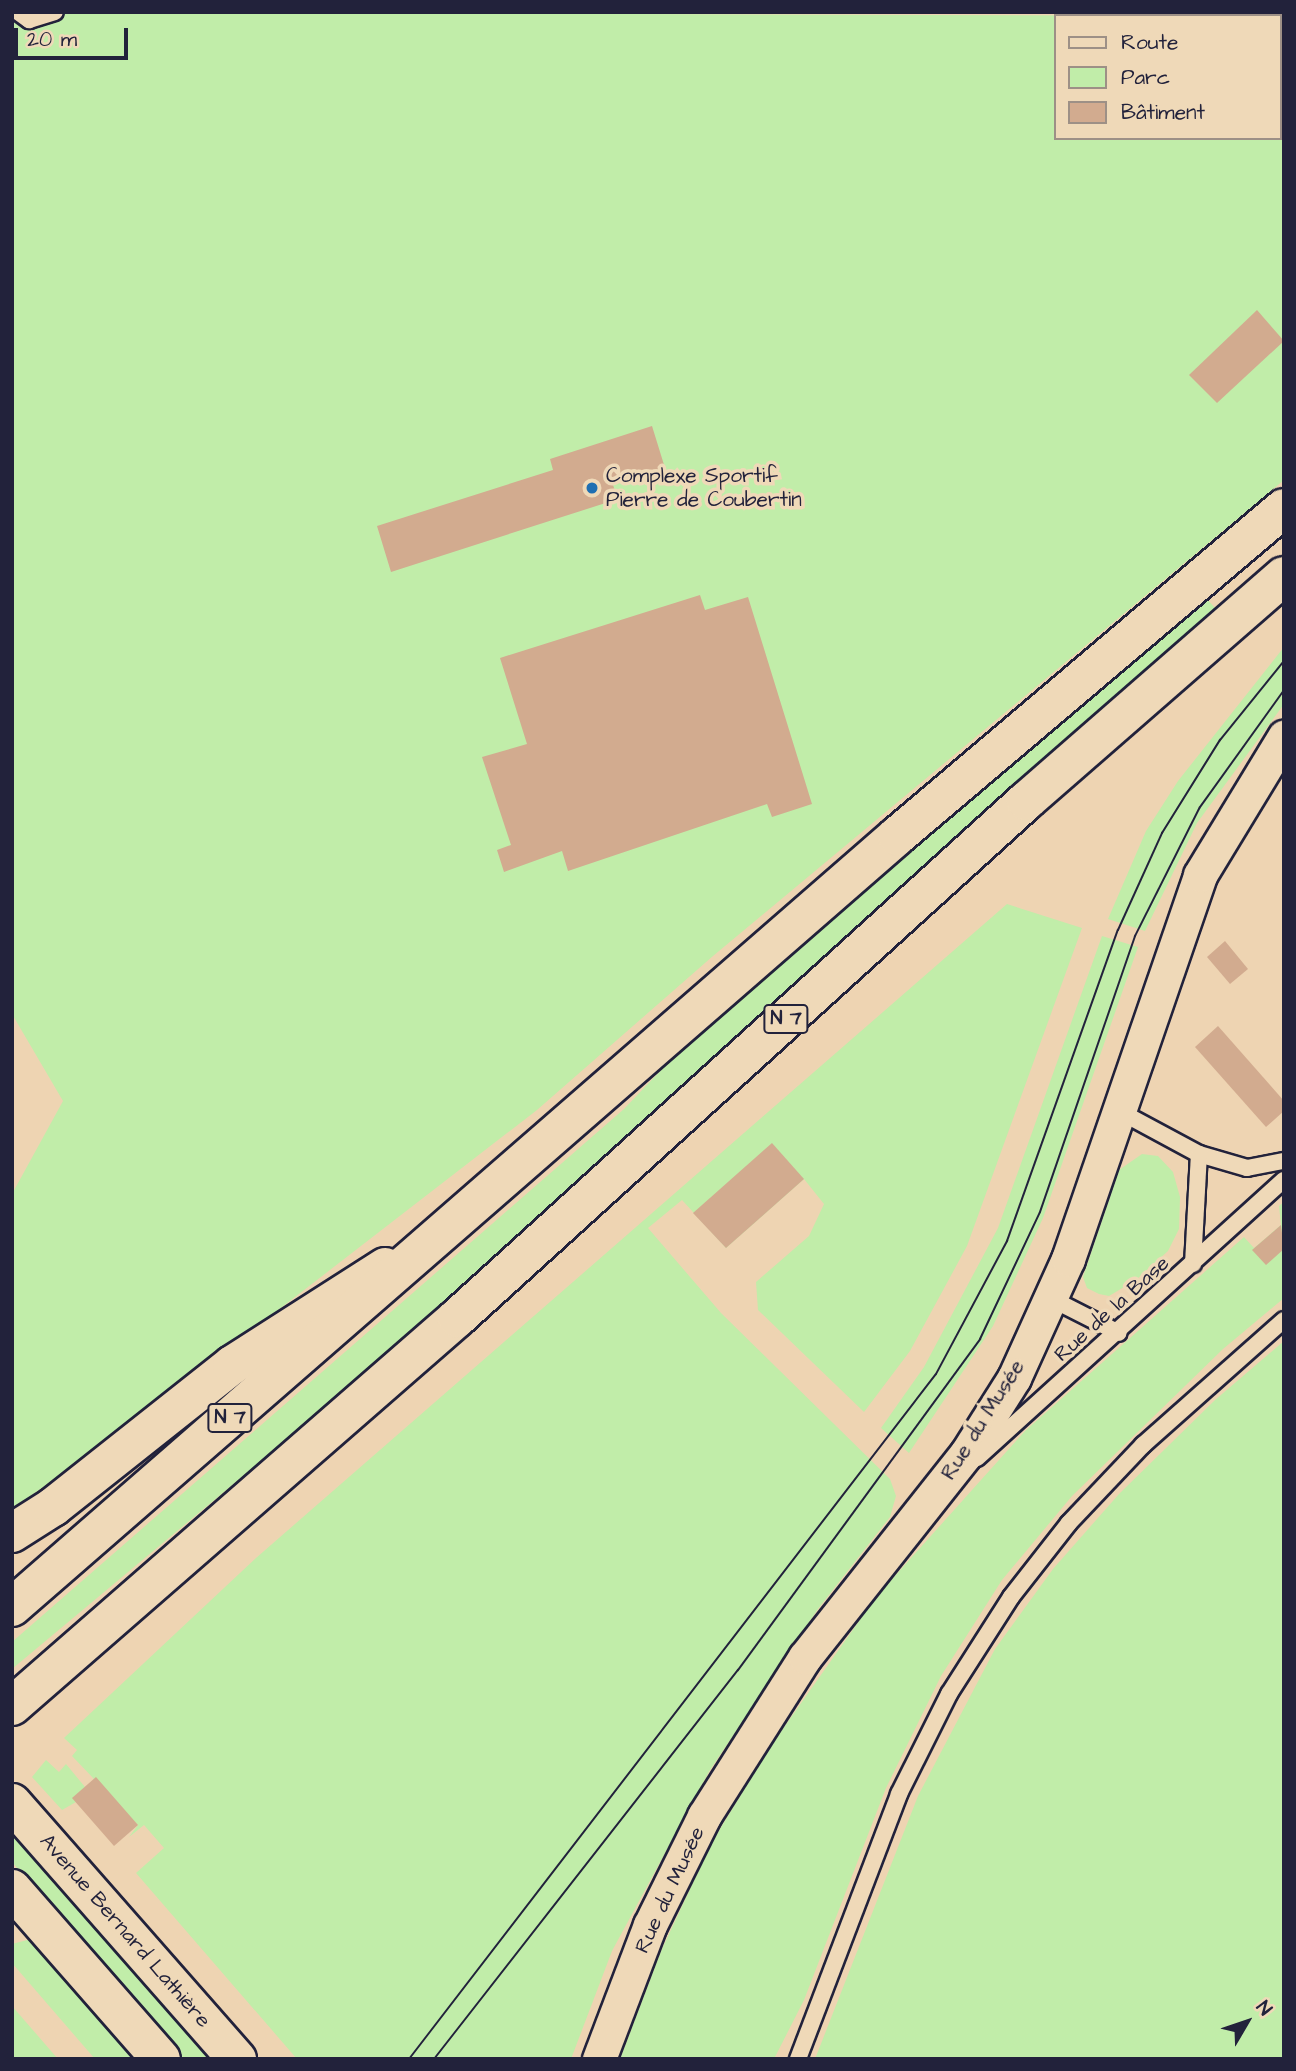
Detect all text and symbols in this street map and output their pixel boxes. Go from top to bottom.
scale bar [18,14,131,58]
legend [1054,14,1282,140]
text: 20 m [27,25,77,54]
text: Route [1121,28,1178,57]
text: Parc [1121,63,1170,92]
text: Bâtiment [1121,98,1205,127]
place label: Complexe Sportif Pierre de Coubertin [606,463,802,513]
marker: Complexe Sportif Pierre de Coubertin [584,480,600,496]
road number: N 7 [763,1004,809,1035]
street label: Rue de la Base [1049,1251,1175,1367]
street label: Rue du Musée [936,1355,1030,1485]
road number: N 7 [207,1402,253,1434]
street label: Rue du Musée [630,1823,710,1957]
street label: Avenue Bernard Lathière [34,1829,216,2033]
north arrow [1212,1987,1282,2057]
text: N [1249,1995,1278,2022]

